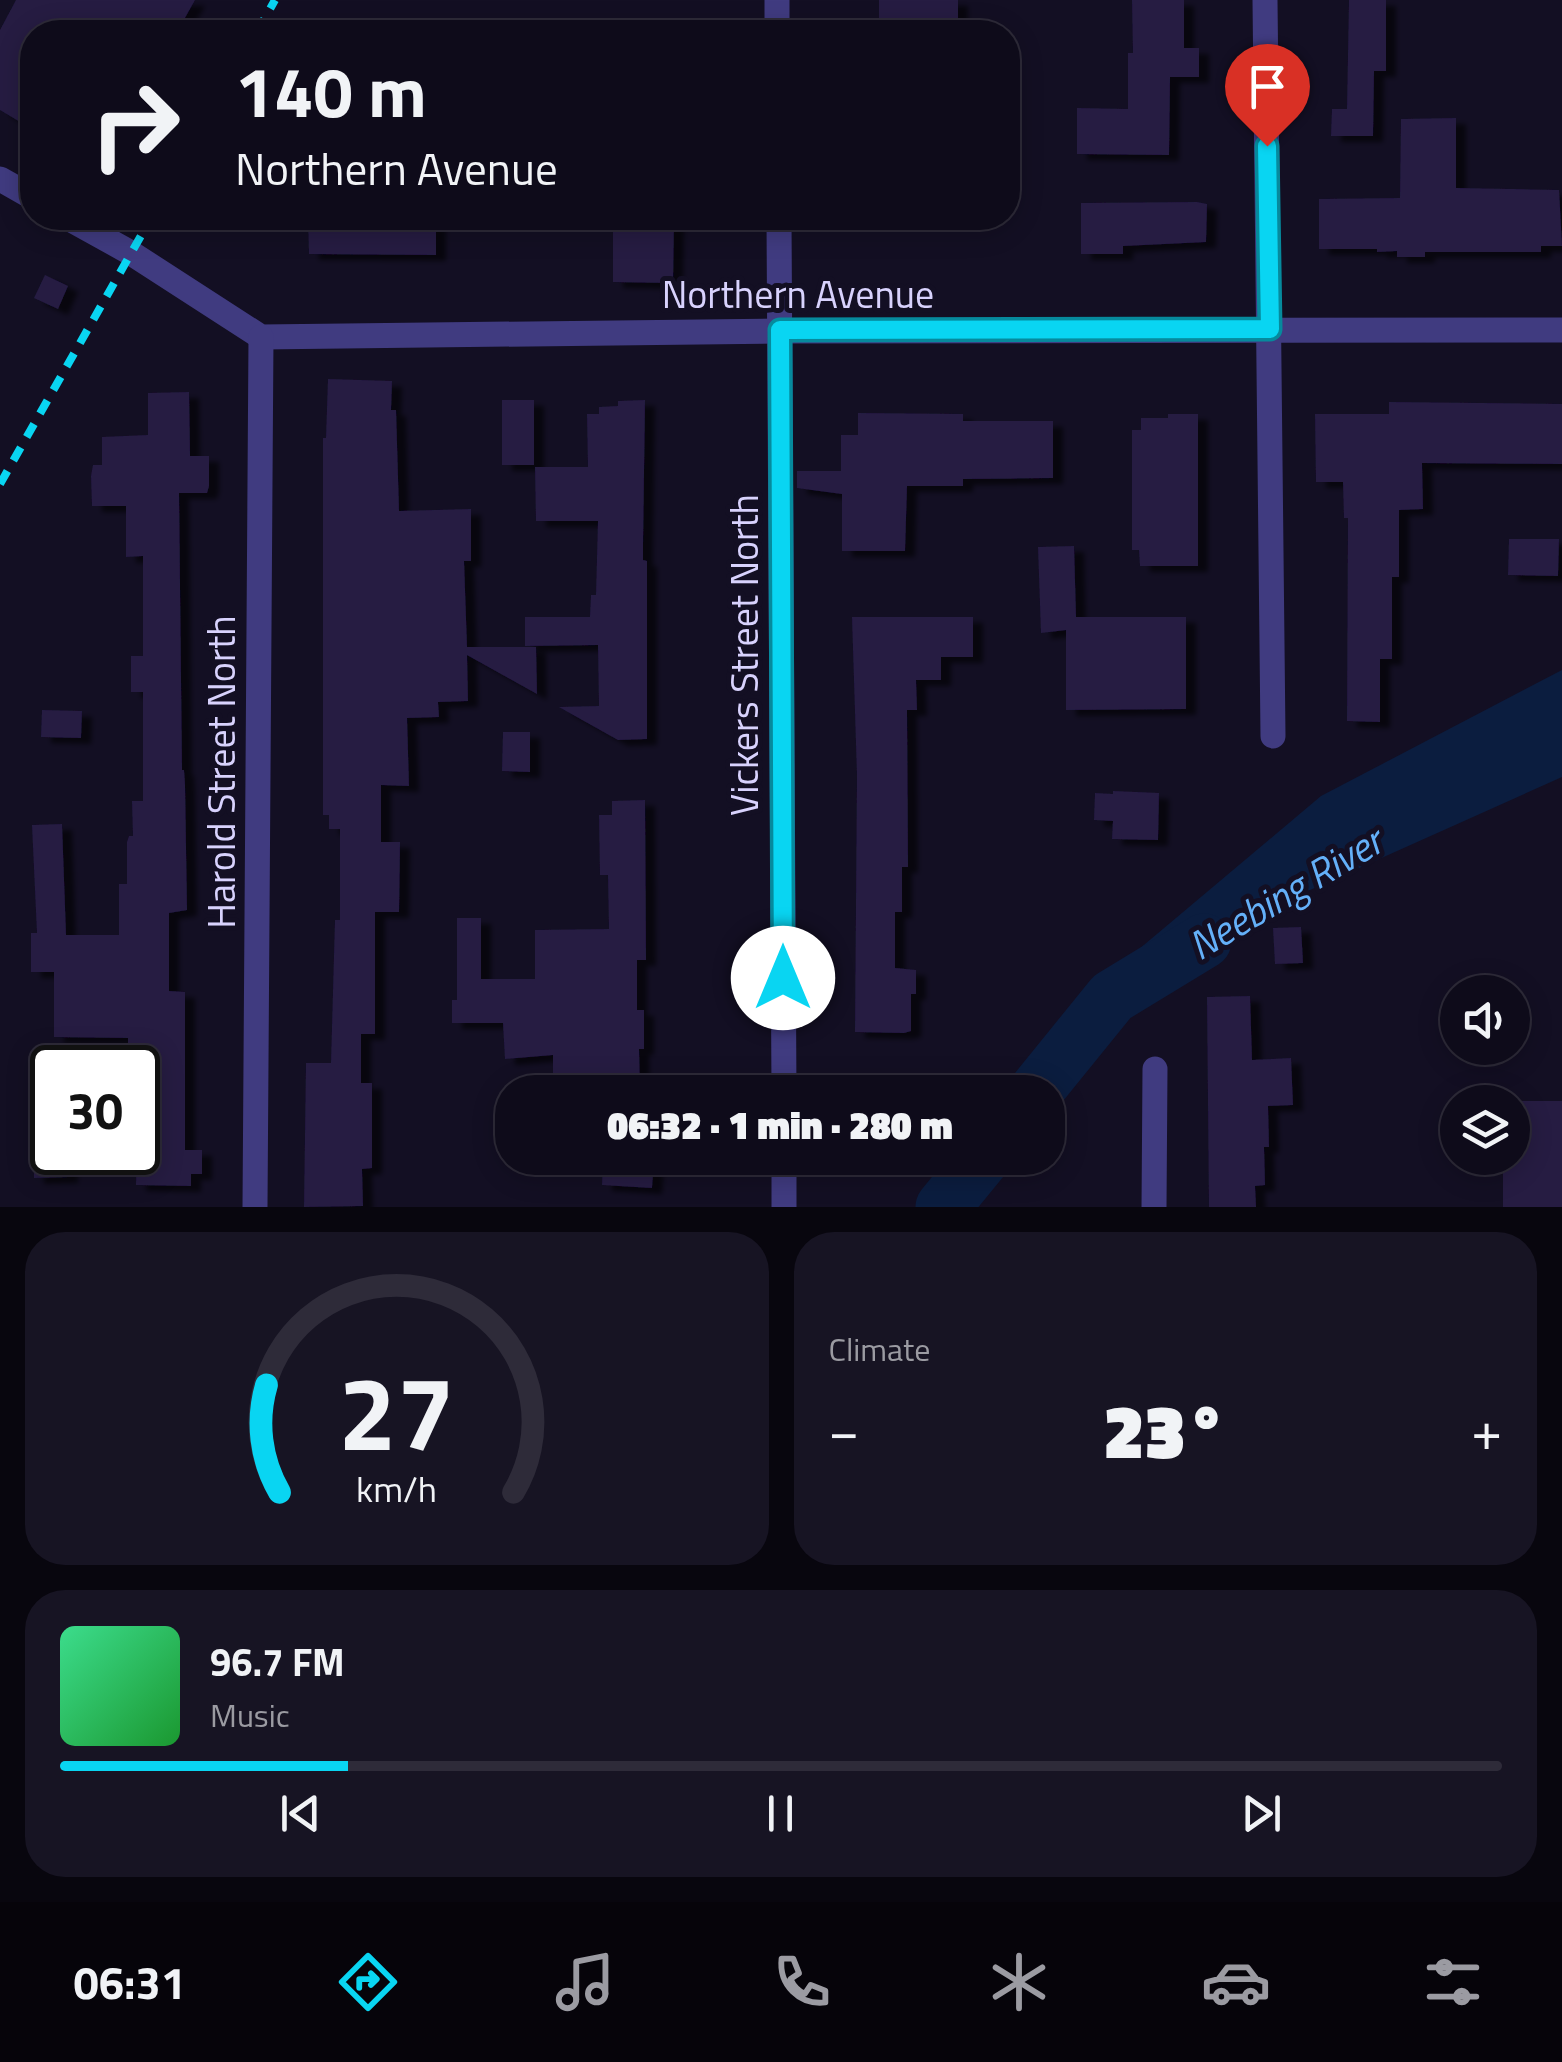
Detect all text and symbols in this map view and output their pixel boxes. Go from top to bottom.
text: 140 m [235,38,427,144]
pin [1225,44,1310,147]
icon: arrive [1240,59,1295,114]
icon: right [70,60,200,190]
text: Northern Avenue [235,134,558,202]
street label: Northern Avenue [662,265,934,323]
street label: Vickers Street North [715,494,773,816]
street label: Harold Street North [192,615,250,929]
water label: Neebing River [1176,809,1398,975]
position arrow [731,926,835,1030]
map controls [1440,975,1530,1175]
button: sound [1440,975,1530,1065]
speed limit sign: 30 [30,1045,160,1175]
button: layers [1440,1085,1530,1175]
text: 06:32 · 1 min · 280 m [607,1096,953,1154]
text: Climate [829,1325,930,1373]
text: 27 [339,1332,455,1490]
text: 23° [1103,1373,1227,1487]
text: − [829,1388,859,1471]
text: + [1471,1388,1502,1471]
text: km/h [356,1461,437,1516]
text: 96.7 FM [210,1633,345,1691]
text: Music [210,1691,290,1739]
icon: previous [273,1786,328,1841]
icon: pause [753,1786,808,1841]
icon: next [1234,1786,1289,1841]
icon: directions [333,1947,403,2017]
icon: music [550,1947,620,2017]
icon: phone [767,1947,837,2017]
icon: climate [984,1947,1054,2017]
icon: car [1201,1947,1271,2017]
icon: filters [1418,1947,1488,2017]
text: 06:31 [74,1948,186,2016]

